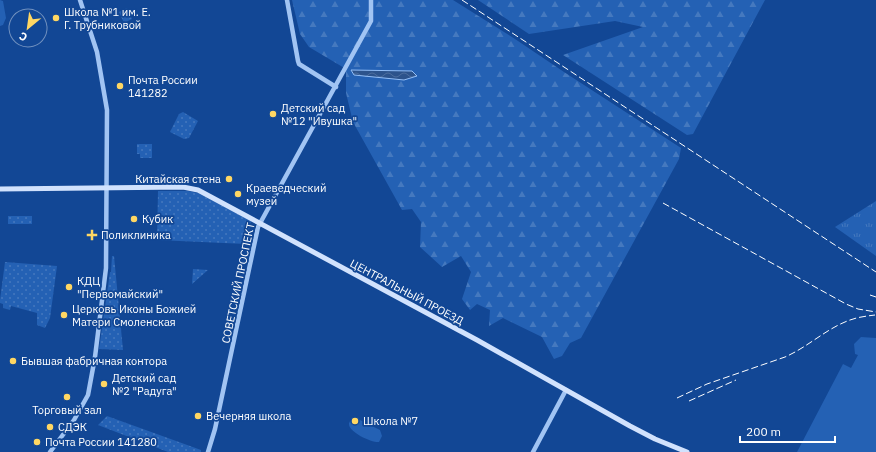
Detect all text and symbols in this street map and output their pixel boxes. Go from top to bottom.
place label: Школа №1 им. Е. Г. Трубниковой [64,5,151,32]
north arrow [8,8,48,48]
marker: Школа №1 им. Е. Г. Трубниковой [51,13,61,23]
text: С [17,29,30,45]
place label: Почта России 141282 [128,73,198,100]
marker: Почта России 141282 [115,81,125,91]
place label: Детский сад №12 "Ивушка" [281,101,357,128]
marker: Детский сад №12 "Ивушка" [268,109,278,119]
place label: Китайская стена [135,172,221,186]
marker: Китайская стена [224,174,234,184]
place label: Краеведческий музей [246,181,327,208]
marker: Краеведческий музей [233,189,243,199]
place label: Кубик [142,212,173,226]
marker: Кубик [129,214,139,224]
street label: СОВЕТСКИЙ ПРОСПЕКТ [218,221,258,345]
place label: Поликлиника [101,228,171,242]
marker: Поликлиника [86,229,98,241]
street label: ЦЕНТРАЛЬНЫЙ ПРОЕЗД [348,256,466,328]
place label: КДЦ "Первомайский" [77,274,163,301]
marker: КДЦ "Первомайский" [64,282,74,292]
place label: Церковь Иконы Божией Матери Смоленская [72,302,196,329]
marker: Церковь Иконы Божией Матери Смоленская [59,310,69,320]
place label: Бывшая фабричная контора [21,354,167,368]
marker: Бывшая фабричная контора [8,356,18,366]
place label: Детский сад №2 "Радуга" [112,371,177,398]
marker: Детский сад №2 "Радуга" [99,379,109,389]
marker: Торговый зал [62,392,72,402]
place label: Торговый зал [32,403,102,417]
place label: Вечерняя школа [206,409,291,423]
marker: Вечерняя школа [193,411,203,421]
place label: Школа №7 [363,414,418,428]
marker: Школа №7 [350,416,360,426]
scale bar [740,418,835,444]
place label: СДЭК [58,420,87,434]
marker: СДЭК [45,422,55,432]
text: 200 m [746,424,781,439]
place label: Почта России 141280 [45,435,157,449]
marker: Почта России 141280 [32,437,42,447]

